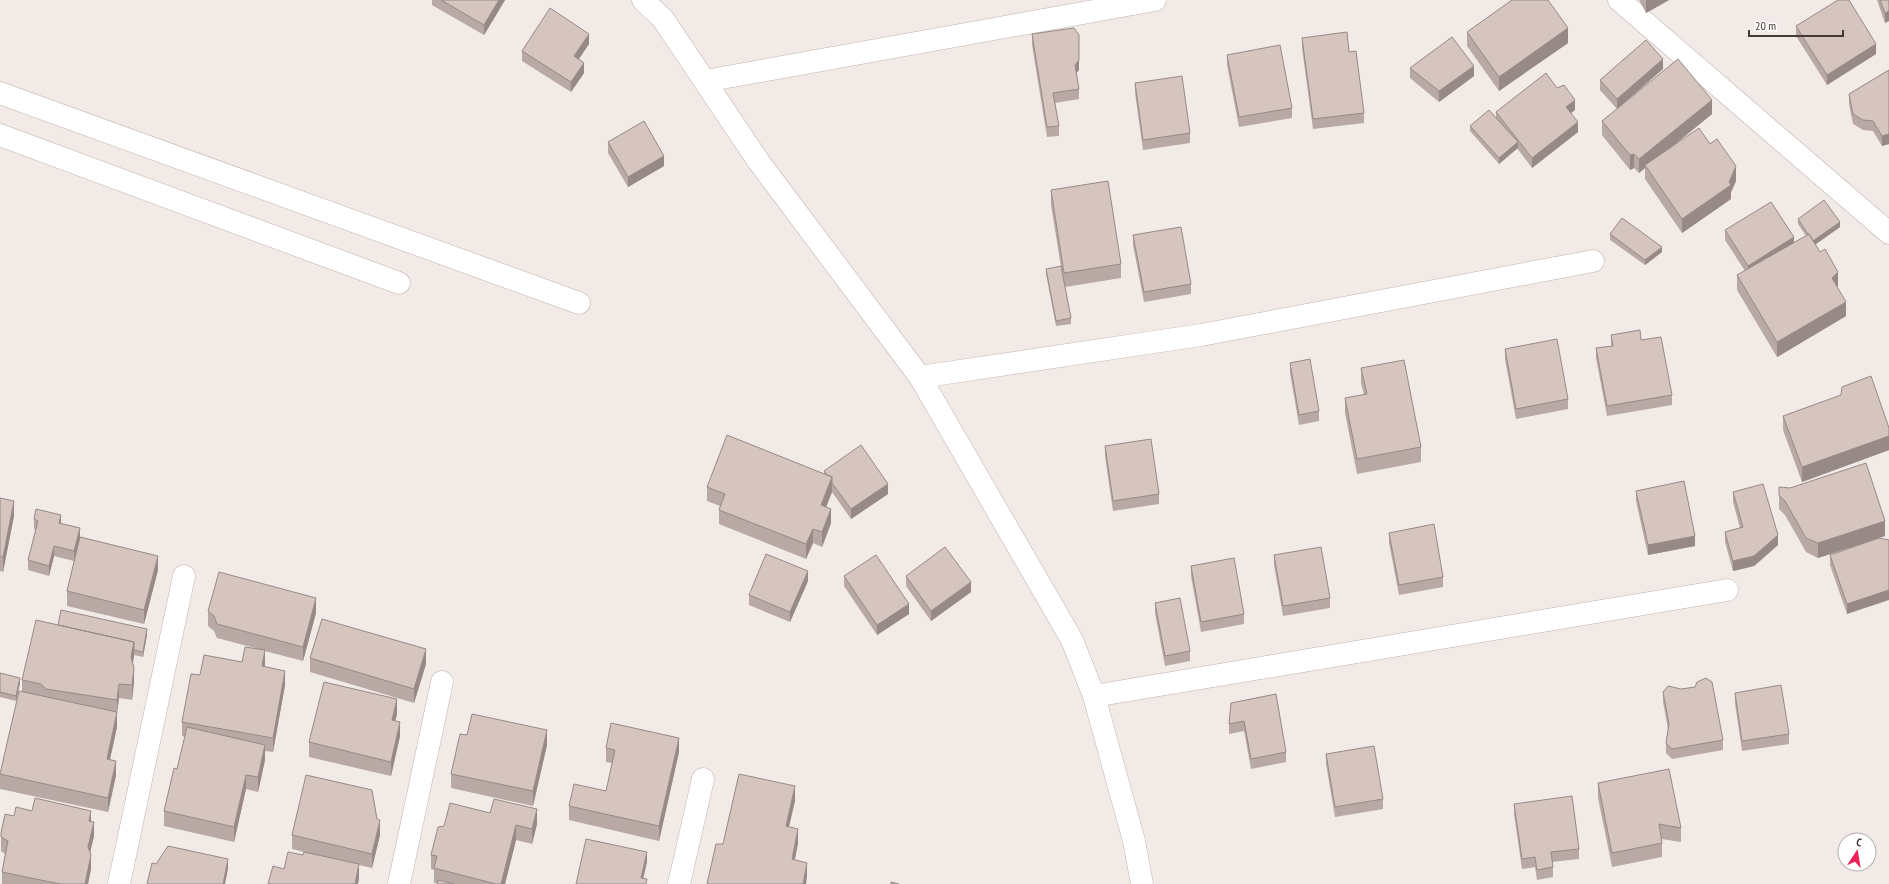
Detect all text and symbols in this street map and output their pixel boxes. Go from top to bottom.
scale bar [1749,12,1843,38]
text: 20 m [1755,18,1776,33]
north arrow [1837,832,1877,872]
text: С [1855,835,1863,850]

